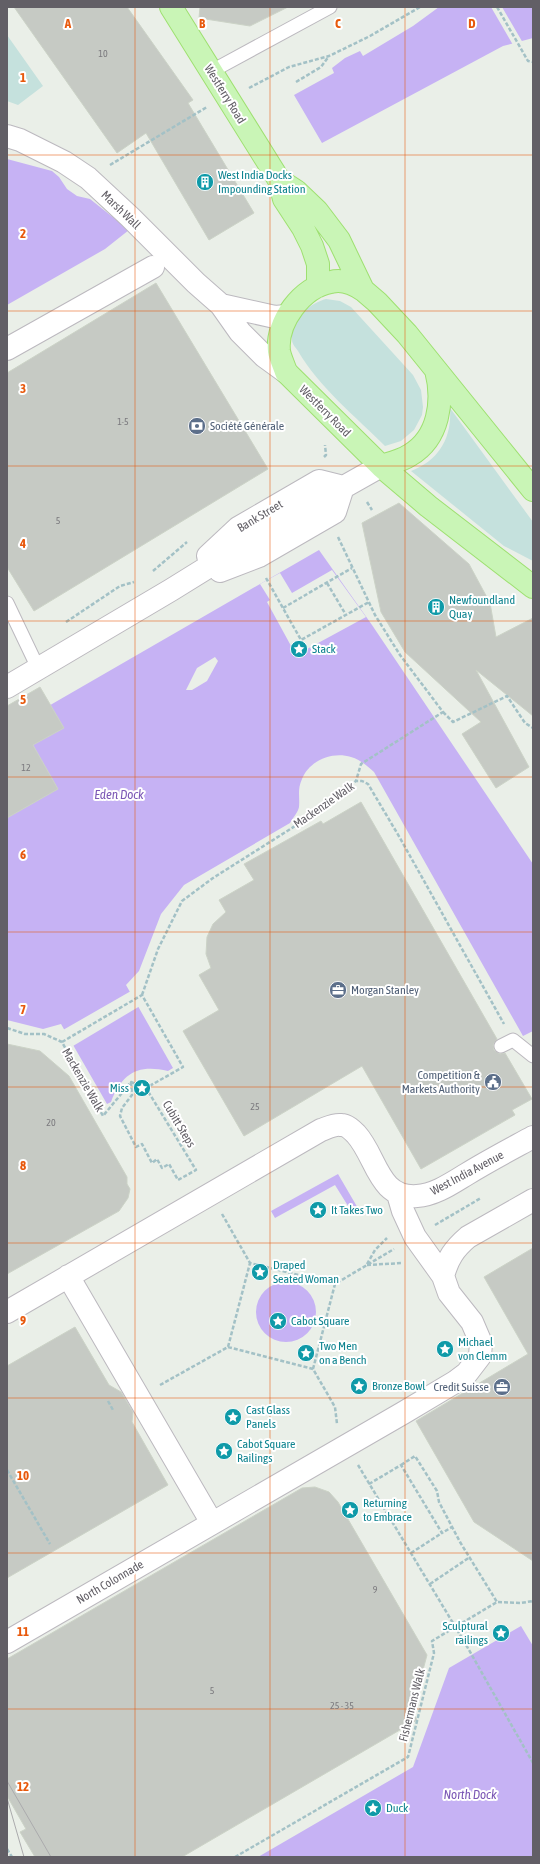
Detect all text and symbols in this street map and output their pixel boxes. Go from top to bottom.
text: A [64,16,72,31]
text: B [199,16,206,31]
text: C [335,16,341,31]
text: D [468,16,476,31]
house number: 10 [98,48,108,59]
street label: Westferry Road [201,62,249,126]
text: 1 [20,70,26,85]
place label: West India Docks Impounding Station [218,168,305,196]
building icon: West India Docks Impounding Station [195,172,215,192]
street label: Marsh Wall [98,188,144,233]
text: 2 [20,226,26,241]
text: 3 [20,381,26,396]
street label: Westferry Road [296,382,354,440]
house number: 1-5 [117,416,129,427]
bank icon: Société Générale [187,416,207,436]
place label: Société Générale [210,419,284,433]
street label: Bank Street [235,497,286,535]
house number: 5 [56,515,61,526]
text: 4 [19,536,26,551]
place label: Newfoundland Quay [449,593,515,621]
building icon: Newfoundland Quay [426,597,446,617]
place icon: Stack [289,639,309,659]
place label: Stack [312,642,337,656]
text: 5 [20,692,26,707]
house number: 12 [21,762,31,773]
street label: Mackenzie Walk [291,779,358,831]
water label: Eden Dock [94,787,144,802]
text: 6 [20,847,26,862]
office icon: Morgan Stanley [328,980,348,1000]
place label: Morgan Stanley [351,983,419,997]
text: 7 [20,1002,26,1017]
street label: Mackenzie Walk [59,1046,107,1115]
place label: Competition & Markets Authority [402,1068,481,1096]
public building icon: Competition & Markets Authority [483,1072,503,1092]
place icon: Miss [132,1078,152,1098]
place label: Miss [110,1081,129,1095]
street label: Cubitt Steps [160,1098,198,1150]
house number: 25 [250,1101,260,1112]
house number: 20 [46,1117,56,1128]
street label: West India Avenue [428,1148,506,1198]
text: 8 [20,1158,26,1173]
place icon: It Takes Two [308,1200,328,1220]
place label: It Takes Two [331,1203,383,1217]
place label: Draped Seated Woman [273,1258,339,1286]
place icon: Draped Seated Woman [250,1262,270,1282]
place icon: Cabot Square [268,1311,288,1331]
text: 9 [20,1313,26,1328]
place label: Cabot Square [291,1314,350,1328]
place label: Michael von Clemm [458,1335,507,1363]
place label: Two Men on a Bench [319,1339,367,1367]
place icon: Michael von Clemm [435,1339,455,1359]
place icon: Two Men on a Bench [296,1343,316,1363]
place icon: Bronze Bowl [349,1376,369,1396]
office icon: Credit Suisse [492,1377,512,1397]
place label: Bronze Bowl [372,1379,426,1393]
place label: Credit Suisse [434,1380,489,1394]
place label: Cast Glass Panels [246,1403,290,1431]
place icon: Cast Glass Panels [223,1407,243,1427]
place label: Cabot Square Railings [237,1437,296,1465]
place icon: Cabot Square Railings [214,1441,234,1461]
text: 10 [17,1468,29,1483]
place label: Returning to Embrace [363,1496,412,1524]
place icon: Returning to Embrace [340,1500,360,1520]
street label: North Colonnade [74,1557,146,1607]
house number: 9 [373,1584,378,1595]
place label: Sculptural railings [443,1619,489,1647]
place icon: Sculptural railings [491,1623,511,1643]
text: 11 [17,1624,29,1639]
street label: Fishermans Walk [396,1666,428,1743]
house number: 5 [210,1685,215,1696]
house number: 25 - 35 [330,1700,354,1711]
text: 12 [17,1779,29,1794]
water label: North Dock [443,1787,497,1802]
place icon: Duck [363,1798,383,1818]
place label: Duck [386,1801,409,1815]

